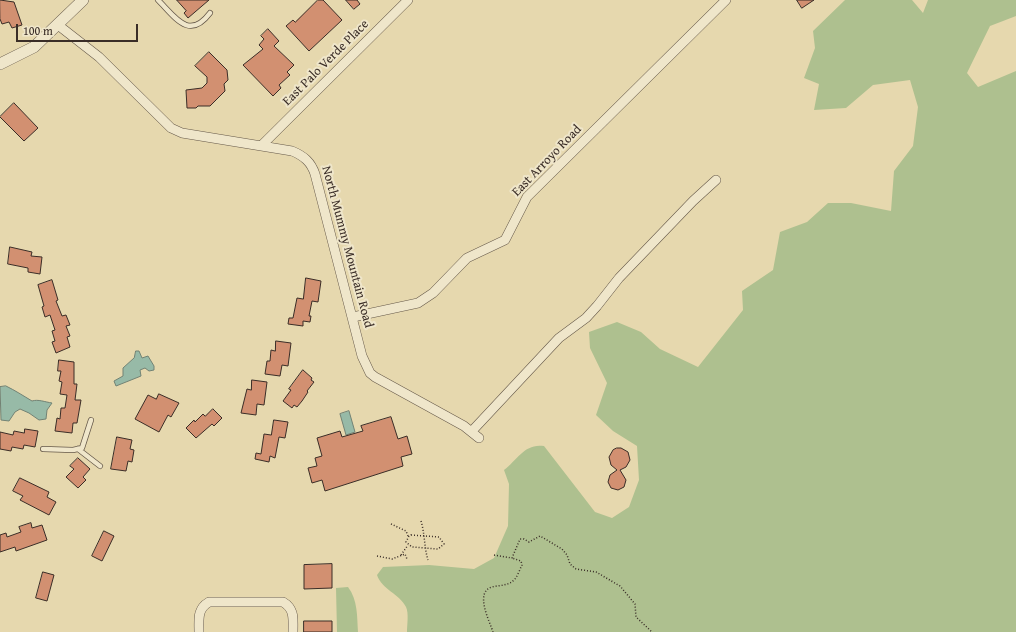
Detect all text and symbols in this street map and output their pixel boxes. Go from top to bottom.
scale bar [18,16,140,42]
street label: East Palo Verde Place [280,17,372,109]
text: 100 m [23,22,53,39]
street label: East Arroyo Road [509,122,585,200]
street label: North Mummy Mountain Road [318,164,376,330]

